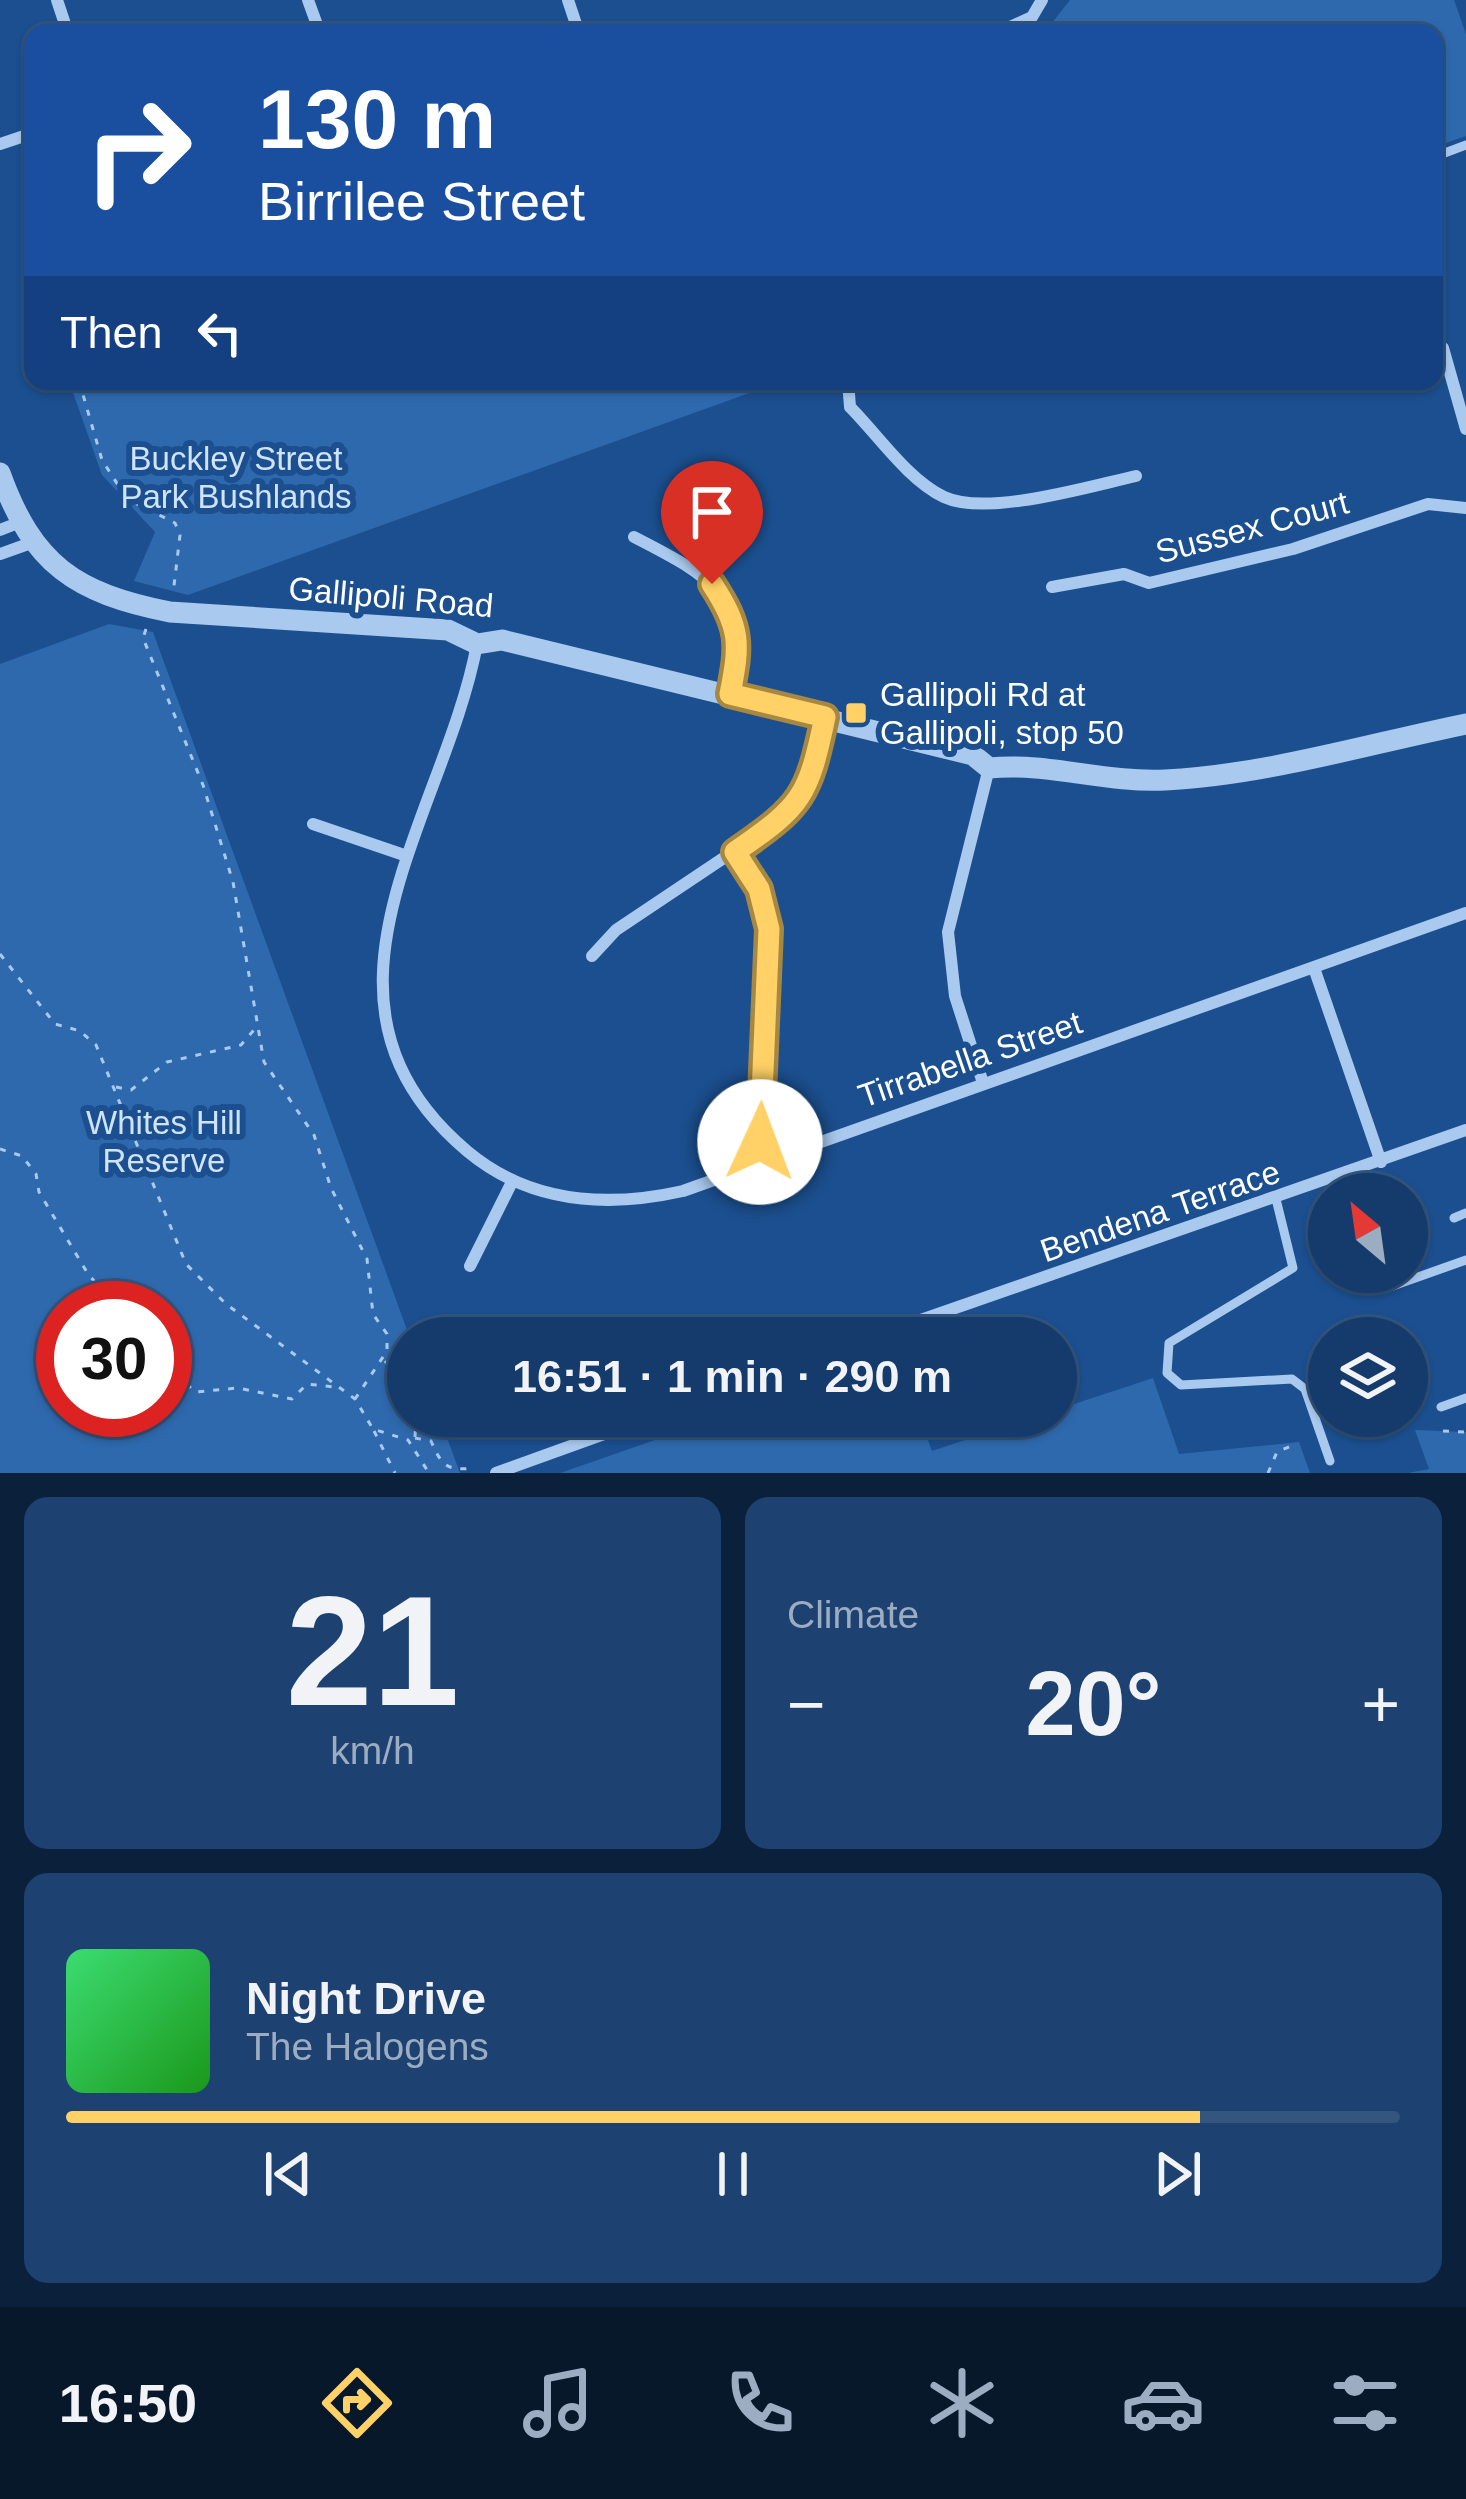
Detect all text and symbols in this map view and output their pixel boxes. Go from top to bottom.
icon: right [60,72,216,228]
text: 130 m [258,72,496,166]
text: Birrilee Street [258,171,585,231]
icon: left [187,300,253,366]
text: Then [60,307,163,358]
park label: Buckley Street Park Bushlands [120,440,352,515]
pin [661,461,763,584]
icon: arrive [679,479,745,545]
street label: Sussex Court [1152,483,1352,571]
street label: Gallipoli Road [287,570,495,624]
place label: Gallipoli Rd at Gallipoli, stop 50 [880,676,1124,751]
marker: Gallipoli Rd at Gallipoli, stop 50 [843,700,869,726]
street label: Tirrabella Street [854,1003,1086,1115]
position arrow [697,1079,823,1205]
park label: Whites Hill Reserve [86,1104,242,1179]
street label: Bendena Terrace [1035,1153,1285,1269]
north arrow [1308,1173,1428,1293]
map controls [1308,1173,1428,1437]
speed limit sign: 30 [36,1281,192,1437]
button: layers [1308,1317,1428,1437]
text: 16:51 · 1 min · 290 m [512,1351,952,1402]
text: 21 [286,1564,459,1738]
text: Climate [787,1593,919,1636]
text: 20° [1025,1654,1162,1754]
text: − [787,1667,826,1741]
text: + [1361,1667,1400,1741]
text: km/h [330,1729,415,1772]
text: Night Drive [246,1973,486,2024]
text: The Halogens [246,2025,489,2068]
icon: previous [255,2141,321,2207]
icon: pause [700,2141,766,2207]
icon: next [1145,2141,1211,2207]
icon: directions [315,2361,399,2445]
icon: music [516,2361,600,2445]
icon: phone [718,2361,802,2445]
icon: climate [920,2361,1004,2445]
icon: car [1121,2361,1205,2445]
icon: filters [1323,2361,1407,2445]
text: 16:50 [59,2373,197,2433]

